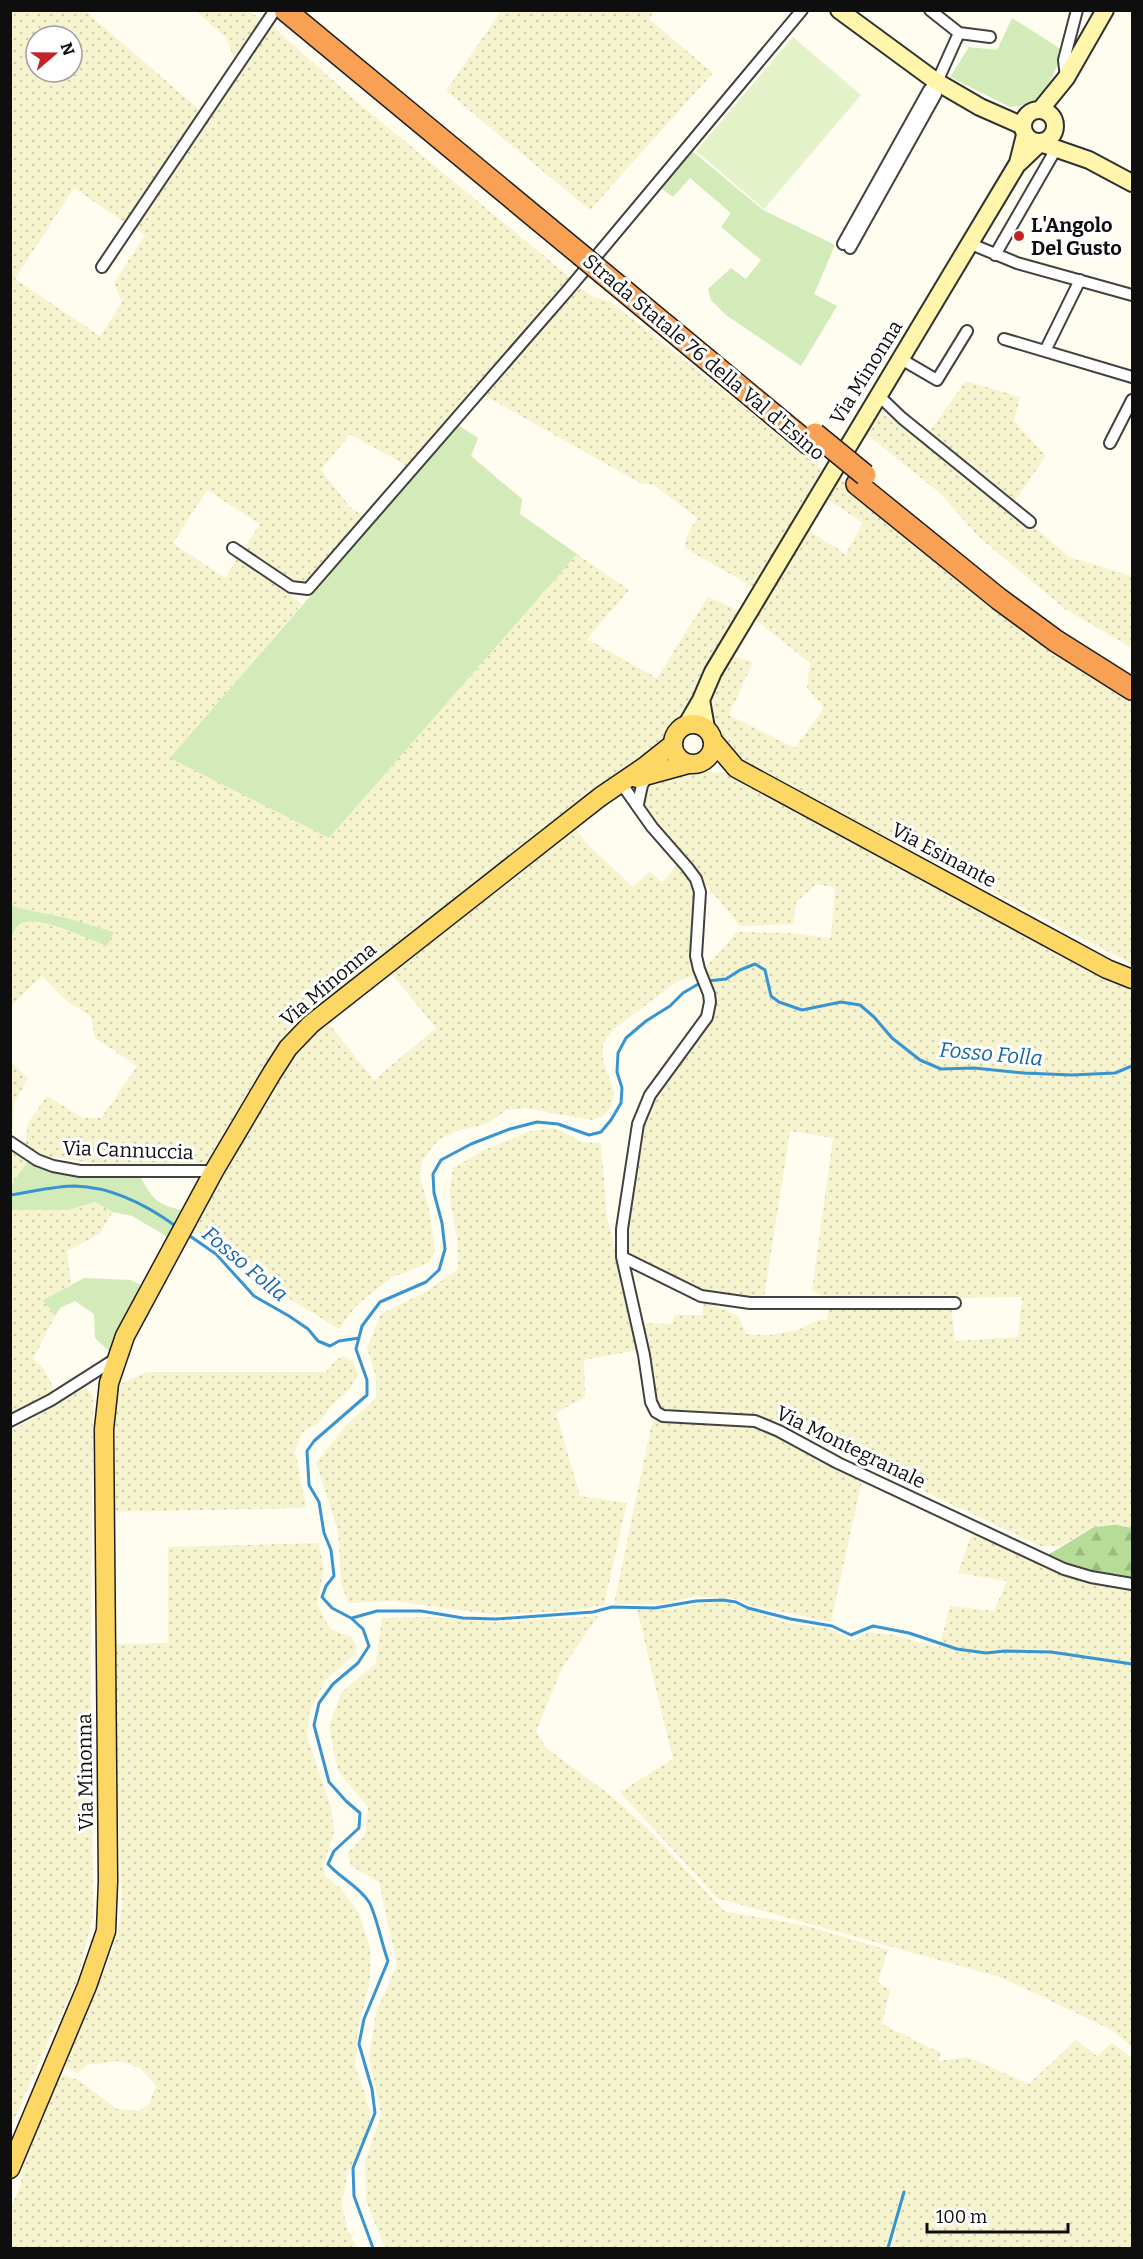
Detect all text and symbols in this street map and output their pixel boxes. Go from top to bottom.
north arrow [24,24,84,84]
text: N [57,40,79,58]
place label: L'Angolo Del Gusto [1031,213,1122,260]
marker: L'Angolo Del Gusto [1012,229,1026,243]
street label: Strada Statale 76 della Val d'Esino [578,249,830,465]
street label: Via Minonna [825,316,907,428]
street label: Via Esinante [887,817,1001,893]
street label: Via Minonna [275,937,381,1031]
water label: Fosso Folla [938,1037,1044,1071]
street label: Via Cannuccia [62,1136,194,1164]
water label: Fosso Folla [197,1221,293,1307]
street label: Via Montegranale [772,1400,930,1494]
street label: Via Minonna [72,1713,98,1831]
scale bar [927,2196,1068,2234]
text: 100 m [936,2206,987,2228]

